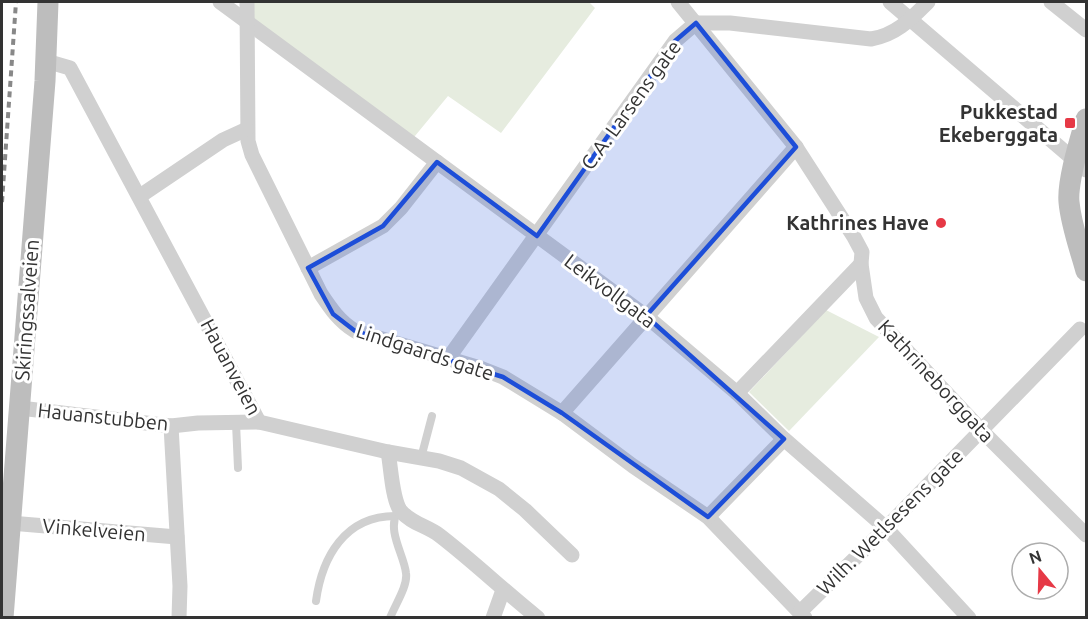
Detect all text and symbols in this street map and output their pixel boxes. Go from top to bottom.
street label: C.A. Larsens gate [576,36,685,174]
place label: Pukkestad Ekeberggata [939,100,1058,146]
marker: Pukkestad Ekeberggata [1063,116,1077,130]
place label: Kathrines Have [786,211,929,234]
marker: Kathrines Have [934,216,948,230]
street label: Skiringssalveien [10,238,43,381]
street label: Leikvollgata [560,249,660,332]
street label: Hauanveien [197,315,266,419]
street label: Kathrineborggata [874,315,999,447]
street label: Lindgaards gate [353,318,497,385]
street label: Hauanstubben [37,398,169,435]
street label: Wilh. Wetlsesens gate [812,444,967,599]
street label: Vinkelveien [41,514,147,545]
north arrow [1010,541,1070,601]
text: N [1027,546,1044,567]

